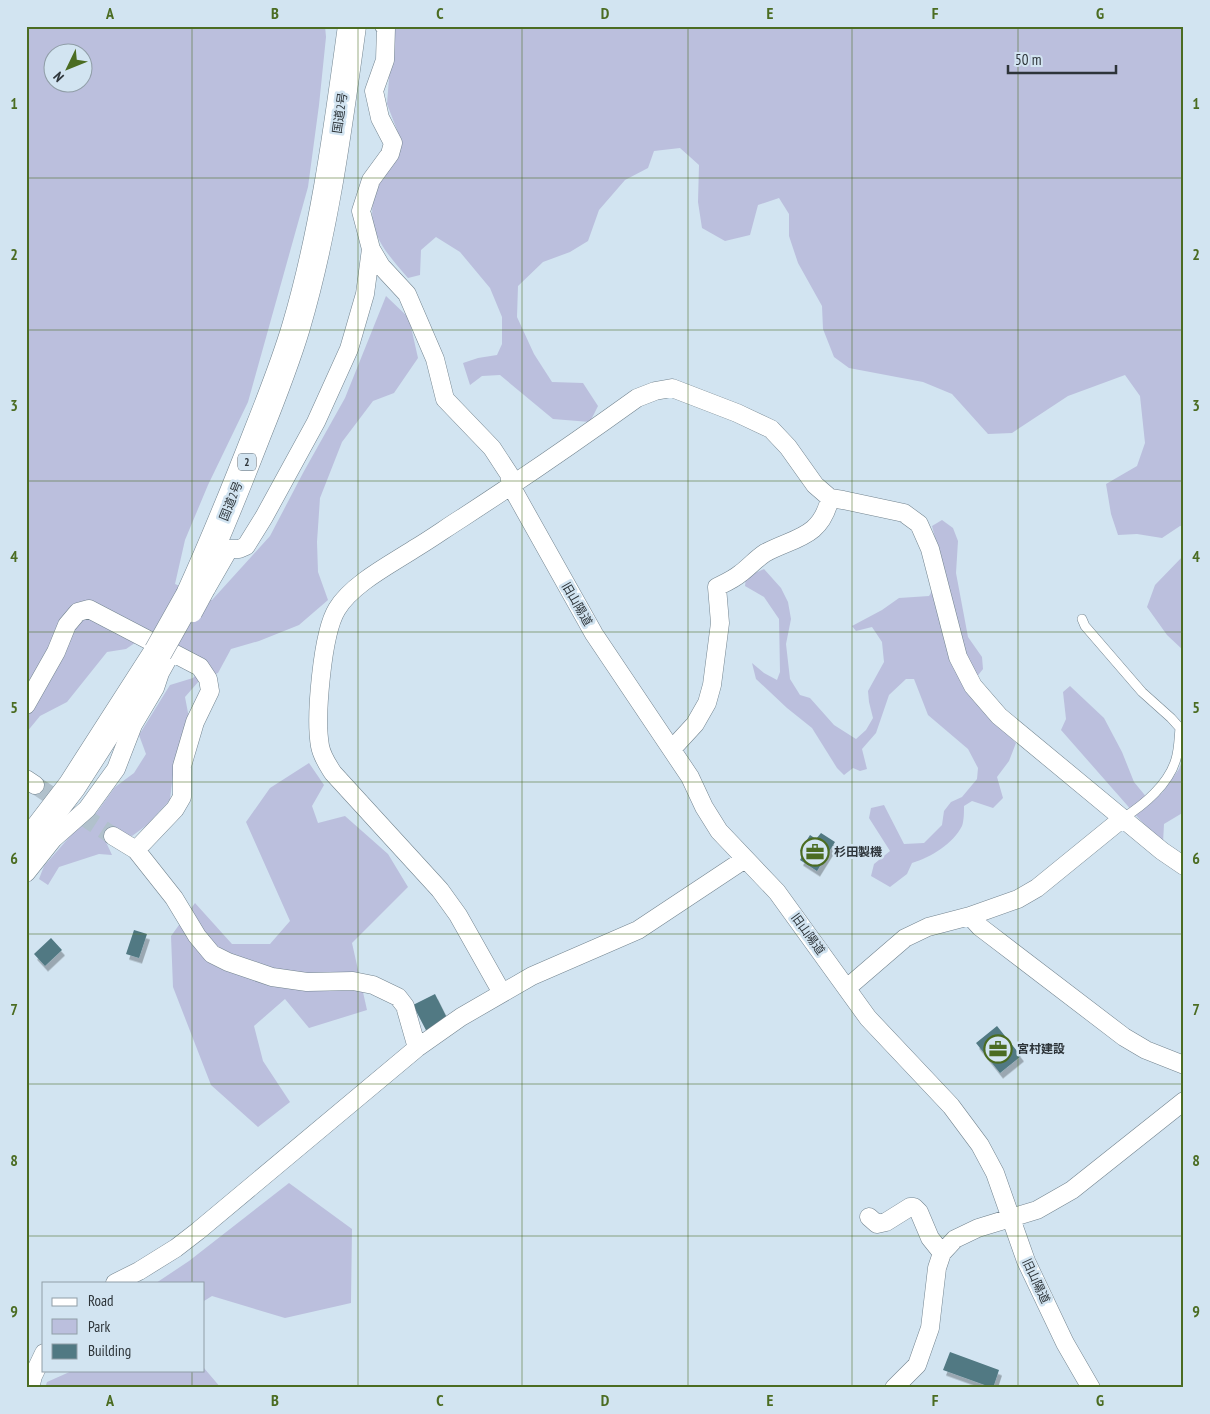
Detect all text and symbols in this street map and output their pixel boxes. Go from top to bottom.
text: A [105,3,115,23]
text: B [271,3,279,23]
text: C [436,3,444,23]
text: D [601,3,610,23]
text: E [767,3,774,23]
text: F [932,3,939,23]
text: G [1096,3,1104,23]
north arrow [42,42,92,92]
scale bar [1008,42,1115,74]
text: 50 m [1015,50,1041,69]
text: N [49,68,68,86]
street label: 国道2号 [329,91,350,134]
text: 1 [10,93,18,113]
text: 1 [1192,93,1200,113]
text: 2 [10,244,18,264]
text: 2 [1192,244,1200,264]
text: 3 [10,395,18,415]
text: 3 [1192,395,1200,415]
road number: 2 [238,454,256,471]
street label: 国道2号 [216,479,245,523]
text: 4 [10,546,18,566]
text: 4 [1192,546,1200,566]
street label: 旧山陽道 [559,579,596,628]
text: 5 [10,697,18,717]
text: 5 [1192,697,1200,717]
office icon: 杉田製機 [800,837,830,867]
place label: 杉田製機 [834,844,882,859]
text: 6 [10,848,18,868]
text: 6 [1192,848,1200,868]
street label: 旧山陽道 [788,910,829,958]
text: 7 [10,999,18,1019]
text: 7 [1192,999,1200,1019]
office icon: 宮村建設 [983,1034,1013,1064]
place label: 宮村建設 [1017,1041,1065,1056]
text: 8 [10,1150,18,1170]
text: 8 [1192,1150,1200,1170]
street label: 旧山陽道 [1020,1256,1053,1306]
legend [42,1282,205,1372]
text: Road [88,1291,114,1310]
text: 9 [10,1301,18,1321]
text: 9 [1192,1301,1200,1321]
text: Park [88,1317,110,1336]
text: Building [88,1341,131,1360]
text: A [105,1390,115,1410]
text: B [271,1390,279,1410]
text: C [436,1390,444,1410]
text: D [601,1390,610,1410]
text: E [767,1390,774,1410]
text: F [932,1390,939,1410]
text: G [1096,1390,1104,1410]

